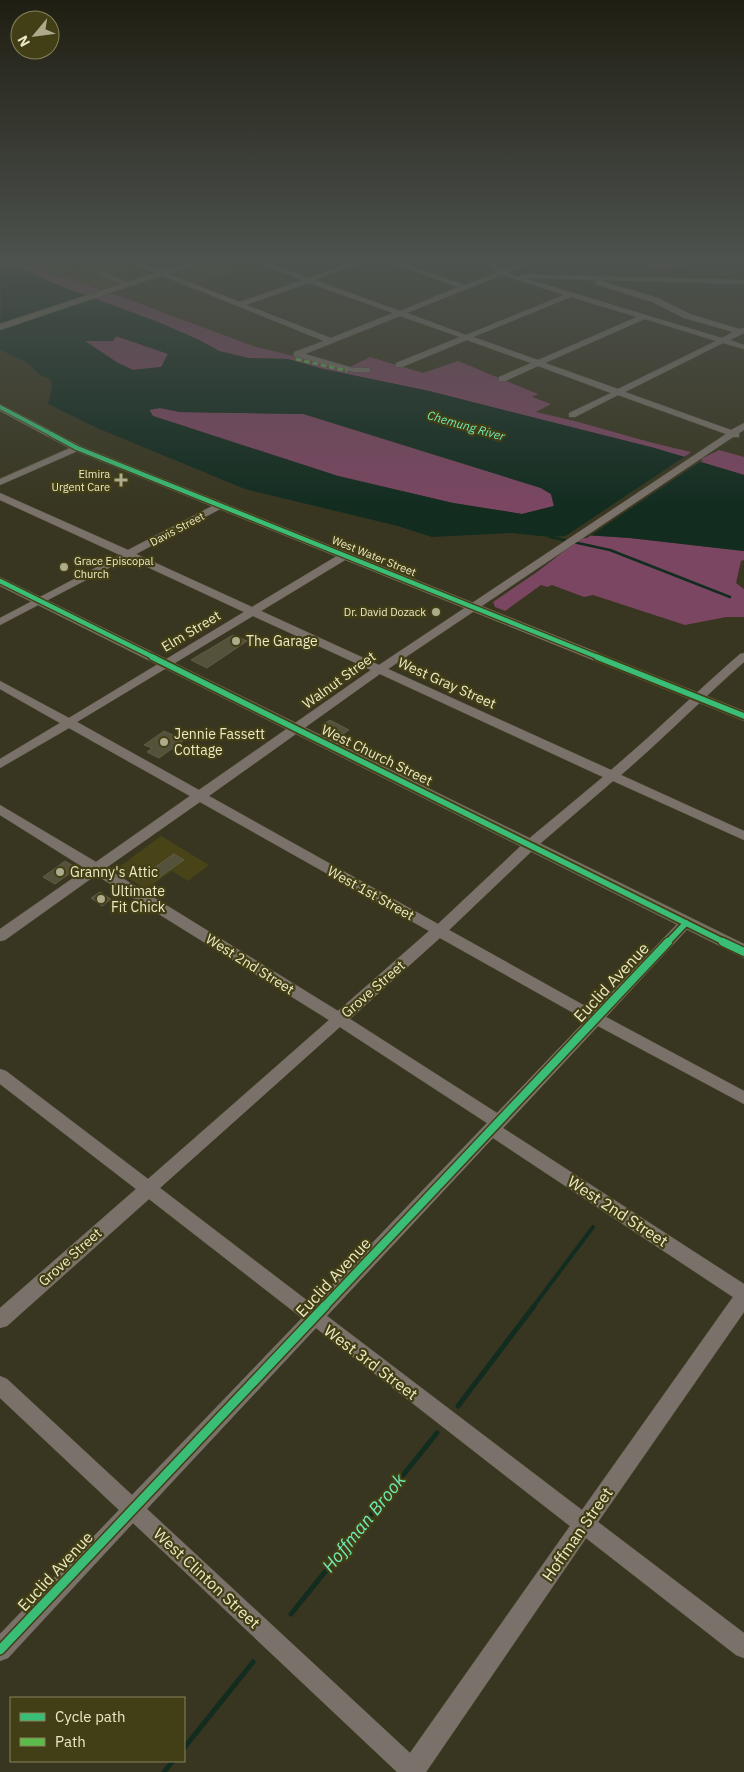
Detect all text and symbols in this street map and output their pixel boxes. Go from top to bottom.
north arrow [10,10,60,60]
text: N [13,33,34,50]
water label: Chemung River [426,407,507,444]
place label: Elmira Urgent Care [52,467,110,494]
marker: Elmira Urgent Care [114,473,128,487]
street label: Davis Street [147,509,207,549]
street label: West Water Street [330,533,418,579]
place label: Grace Episcopal Church [74,554,153,581]
marker: Grace Episcopal Church [58,561,70,573]
place label: Dr. David Dozack [344,605,426,619]
street label: Elm Street [158,606,224,656]
marker: Dr. David Dozack [430,606,442,618]
place label: The Garage [246,632,318,650]
marker: The Garage [230,635,242,647]
street label: Walnut Street [299,647,379,713]
street label: West Gray Street [395,653,499,713]
street label: West Church Street [319,720,436,790]
place label: Jennie Fassett Cottage [174,725,265,759]
marker: Jennie Fassett Cottage [158,736,170,748]
street label: West 1st Street [324,862,418,924]
place label: Granny's Attic [70,863,158,881]
marker: Granny's Attic [54,866,66,878]
place label: Ultimate Fit Chick [111,882,166,916]
marker: Ultimate Fit Chick [95,893,107,905]
street label: West 2nd Street [202,930,298,998]
street label: Euclid Avenue [569,938,653,1026]
street label: Grove Street [337,956,409,1022]
street label: West 2nd Street [564,1171,672,1251]
street label: Grove Street [35,1224,105,1290]
street label: Euclid Avenue [291,1233,375,1321]
street label: West 3rd Street [320,1320,422,1404]
water label: Hoffman Brook [317,1468,411,1577]
street label: Hoffman Street [537,1483,617,1585]
street label: West Clinton Street [150,1523,264,1633]
street label: Euclid Avenue [13,1527,97,1615]
legend [10,1697,185,1762]
text: Cycle path [55,1707,126,1726]
text: Path [55,1732,86,1751]

